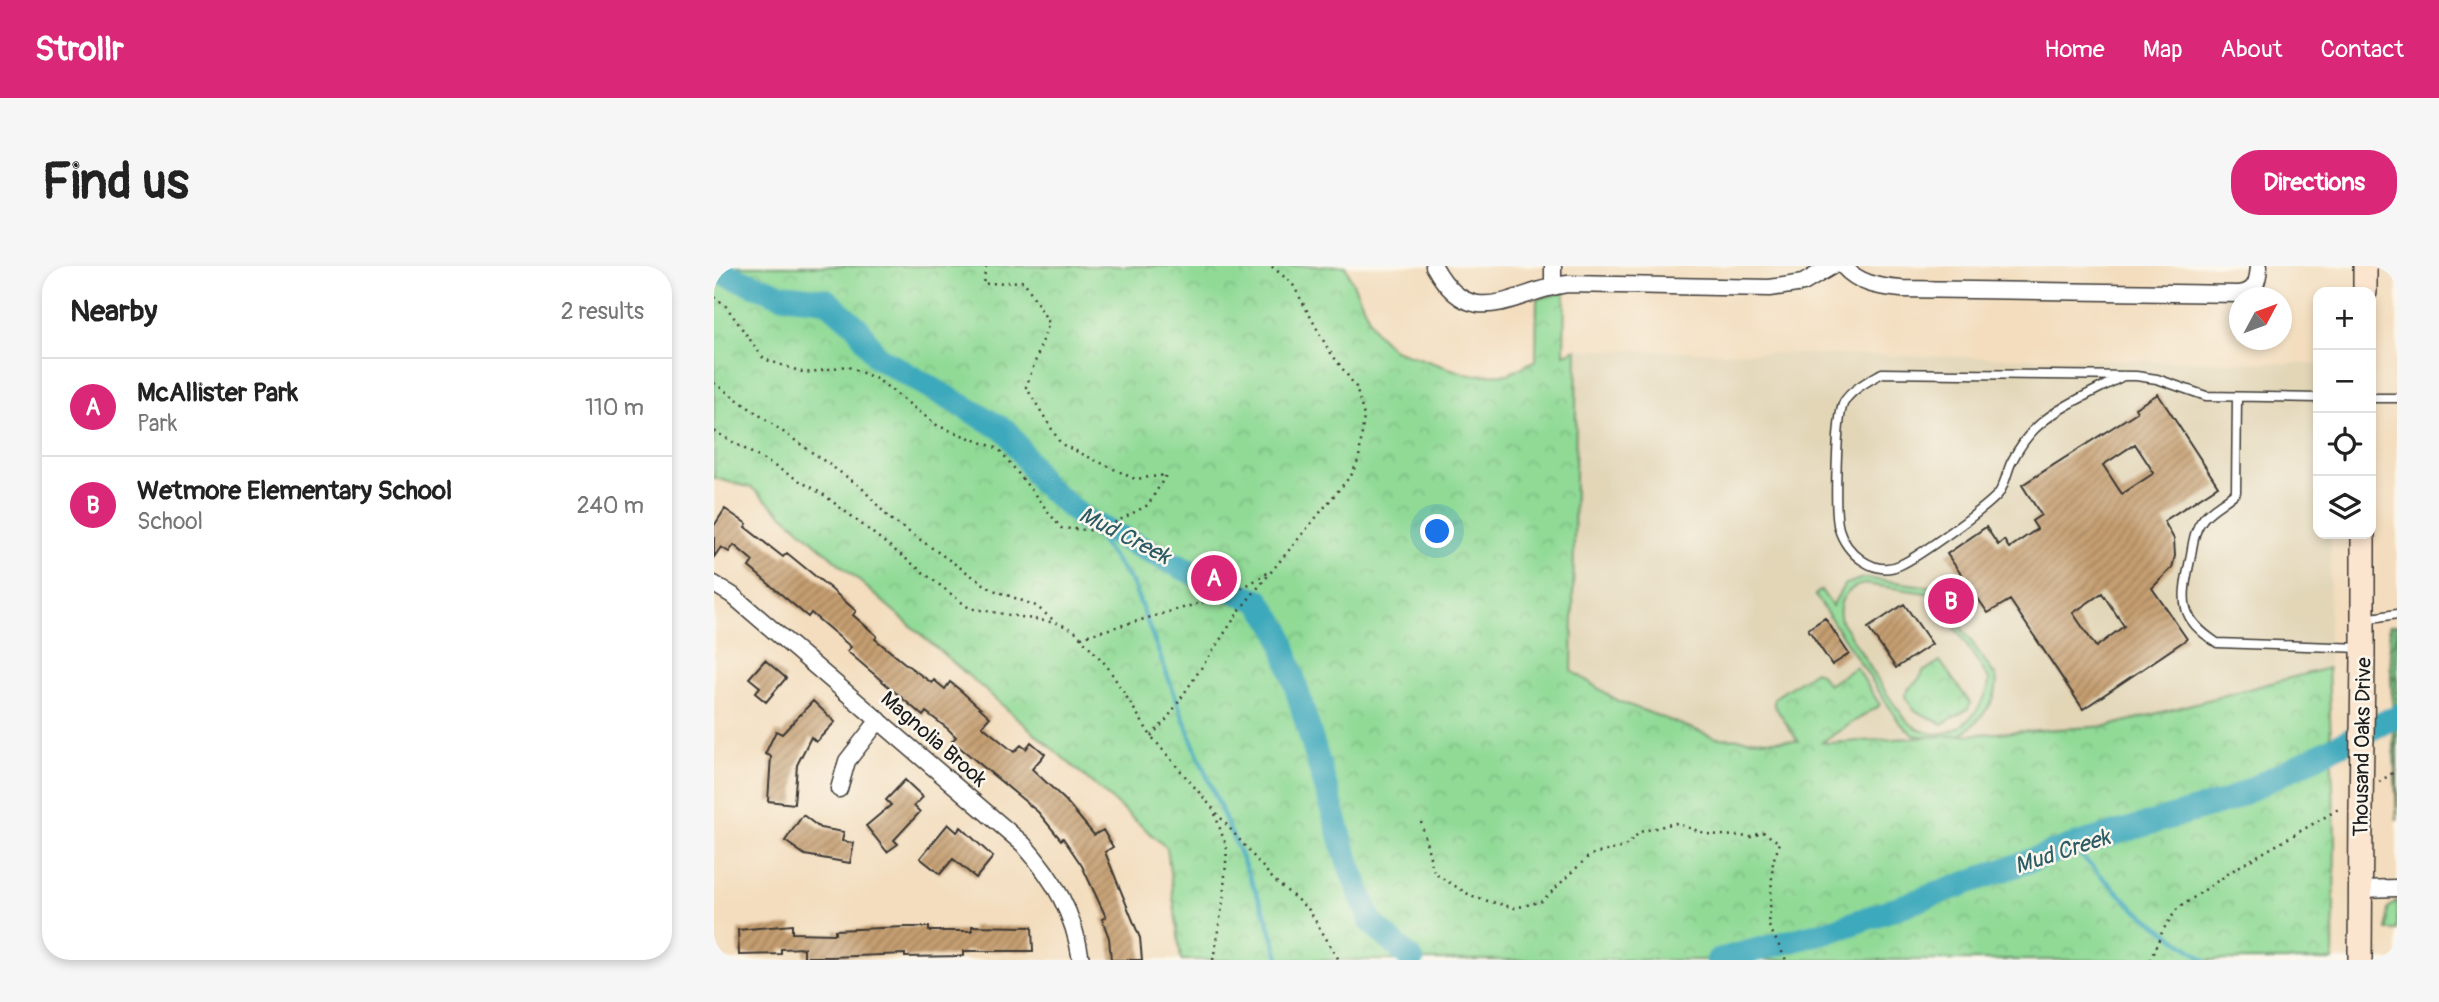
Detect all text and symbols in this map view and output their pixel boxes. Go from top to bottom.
text: Strollr [35,29,124,70]
text: Home [2044,35,2105,64]
text: Map [2143,35,2183,64]
text: About [2221,35,2283,64]
text: Contact [2321,35,2404,64]
button: Directions [2231,150,2397,215]
text: Find us [42,152,189,213]
north arrow [2229,287,2292,350]
map controls [2313,287,2376,539]
button: + [2313,287,2376,350]
text: Nearby [70,293,157,330]
text: 2 results [561,297,644,326]
button: − [2313,350,2376,413]
text: McAllister Park [137,377,298,409]
text: A [86,393,100,422]
text: 110 m [585,393,644,422]
text: Park [137,409,177,438]
button: locate [2313,413,2376,476]
text: Wetmore Elementary School [137,475,452,507]
button: layers [2313,476,2376,539]
text: B [86,491,100,520]
text: 240 m [577,491,644,520]
water label: Mud Creek [1074,500,1177,572]
text: School [137,507,203,536]
your location [1420,514,1454,548]
pin: A [1191,552,1237,604]
pin: B [1928,575,1974,627]
street label: Thousand Oaks Drive [2347,657,2378,837]
street label: Magnolia Brook [875,686,993,793]
water label: Mud Creek [2011,822,2116,881]

